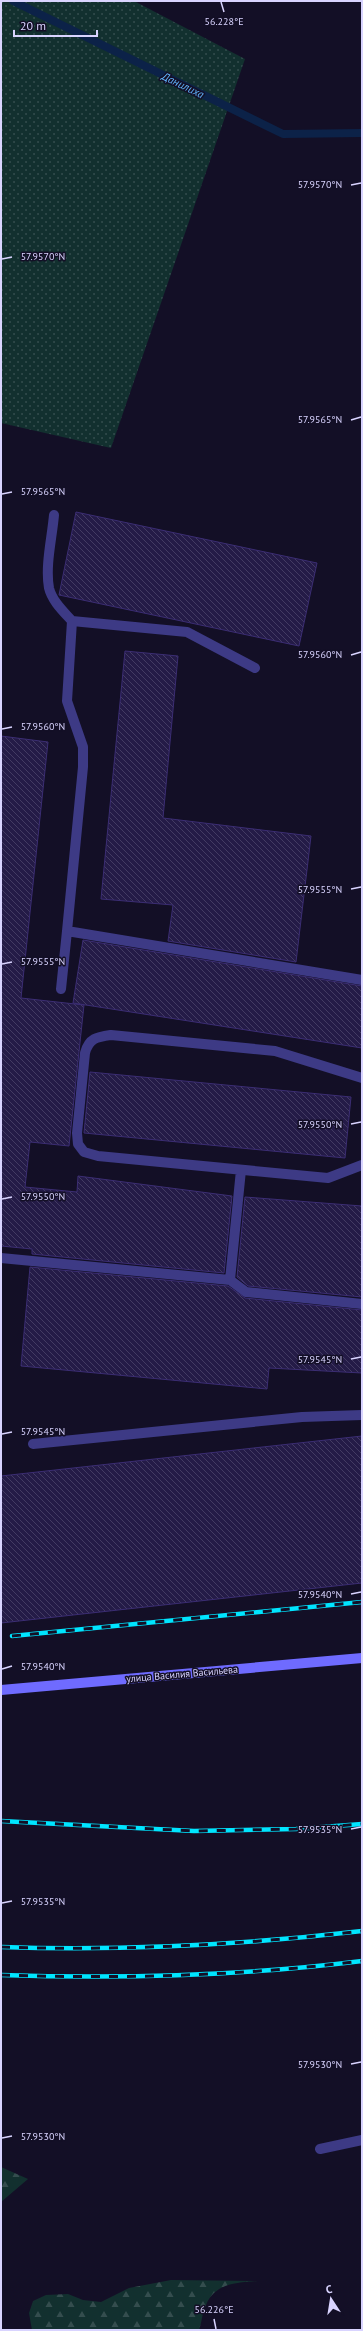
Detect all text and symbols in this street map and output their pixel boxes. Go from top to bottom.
scale bar [14,12,97,38]
text: 56.228°E [205,15,244,28]
text: 20 m [20,18,46,33]
water label: Данилиха [159,68,207,101]
text: 57.9570°N [298,178,342,191]
text: 57.9570°N [21,250,65,263]
text: 57.9565°N [298,413,342,426]
text: 57.9565°N [21,485,65,498]
text: 57.9560°N [298,648,342,661]
text: 57.9560°N [21,720,65,733]
text: 57.9555°N [298,883,342,896]
text: 57.9555°N [21,955,65,968]
text: 57.9550°N [298,1118,342,1131]
text: 57.9550°N [21,1190,65,1203]
text: 57.9545°N [298,1353,342,1366]
text: 57.9545°N [21,1425,65,1438]
text: 57.9540°N [298,1588,342,1601]
text: 57.9540°N [21,1660,65,1673]
street label: улица Василия Васильева [126,1663,238,1685]
text: 57.9535°N [298,1823,342,1836]
text: 57.9535°N [21,1895,65,1908]
text: 57.9530°N [298,2058,342,2071]
text: 57.9530°N [21,2130,65,2143]
north arrow [311,2279,351,2319]
text: С [324,2282,333,2297]
text: 56.226°E [195,2303,234,2316]

